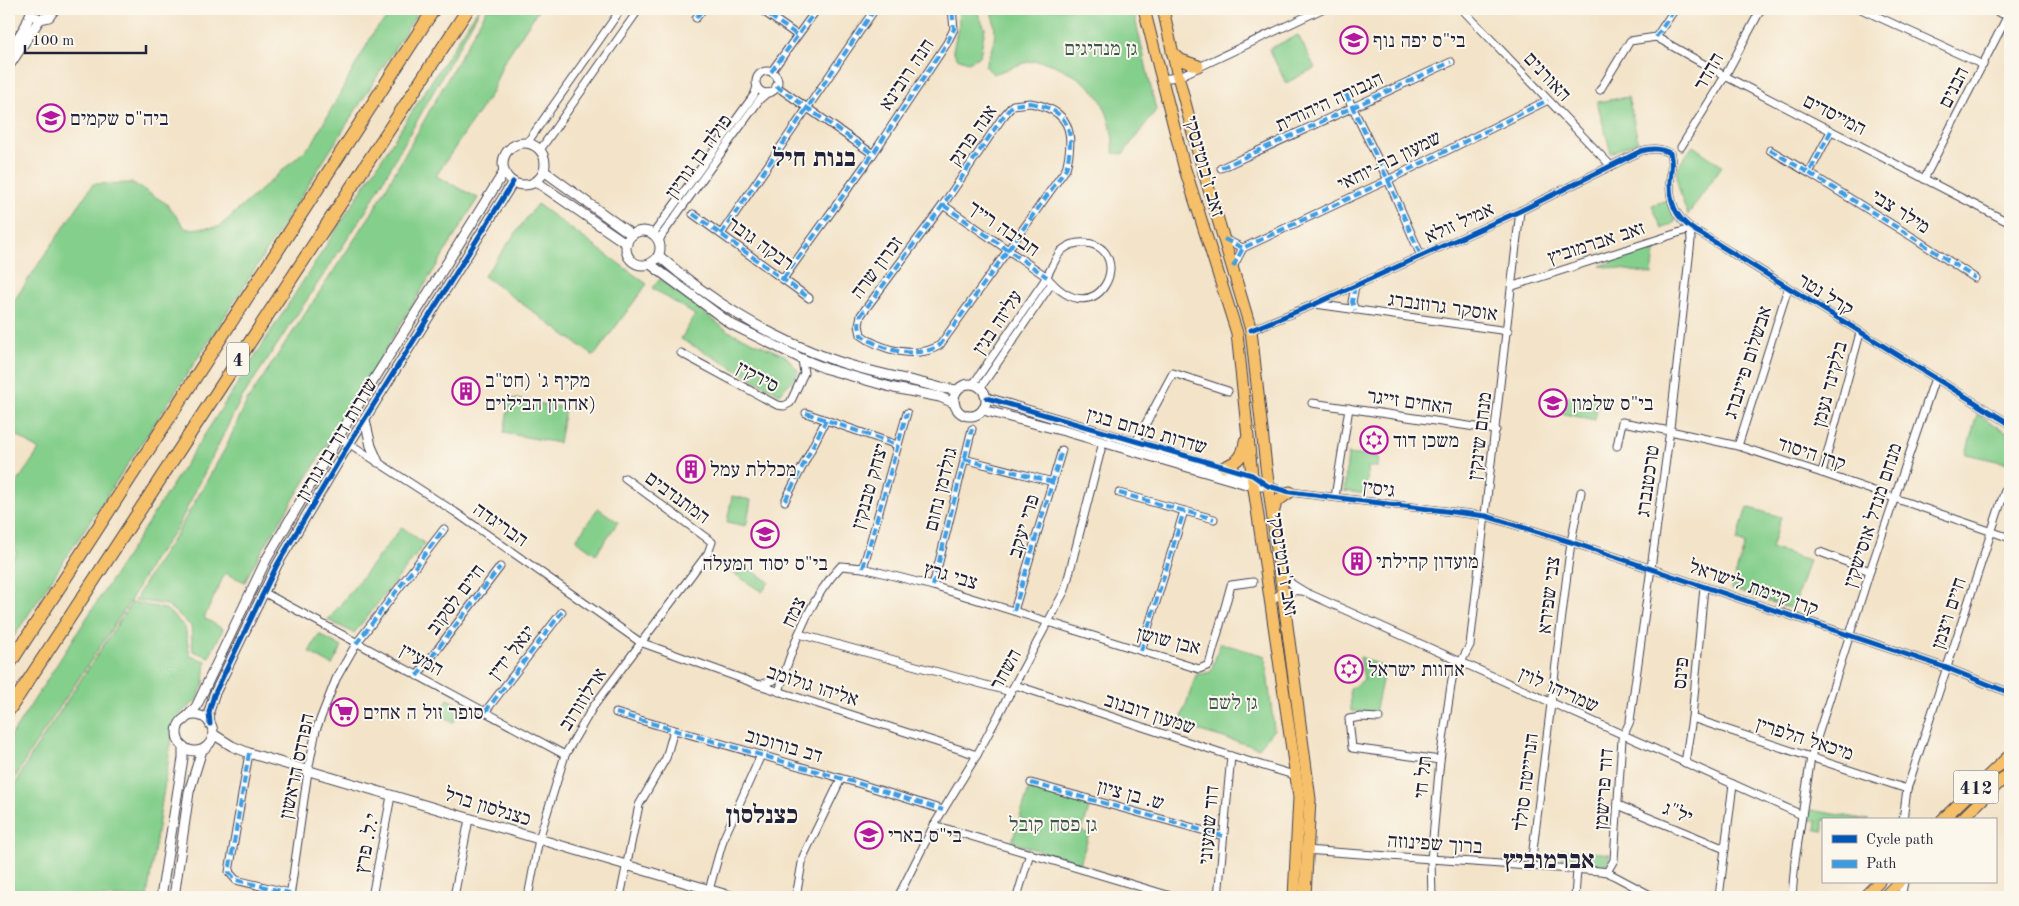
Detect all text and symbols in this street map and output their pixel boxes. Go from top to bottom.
scale bar [25,22,146,54]
school or university icon: בי"ס יפה נוף [1339,25,1369,55]
place label: בי"ס יפה נוף [1373,32,1465,52]
text: 100 m [32,34,74,49]
street label: חנה רובינא [877,36,939,114]
park label: גן מנהיגים [1064,40,1138,60]
street label: האורנים [1519,49,1574,106]
street label: ההדר [1691,50,1728,94]
street label: הבנים [1936,64,1973,112]
street label: הגבורה היהודית [1273,69,1387,136]
street label: המייסדים [1799,92,1869,140]
street label: אנה פרנק [946,102,1002,170]
school or university icon: ביה"ס שקמים [36,103,66,133]
place label: ביה"ס שקמים [70,110,169,130]
street label: פולה בן גוריון [661,110,737,203]
street label: זאב ז'בוטינסקי [1179,114,1227,219]
street label: שמעון בר-יוחאי [1335,128,1445,195]
district label: בנות חיל [772,145,856,172]
street label: מילר צבי [1867,185,1934,238]
street label: חביבה רייך [964,198,1042,261]
street label: אמיל זולא [1422,198,1497,248]
street label: רבקה גובר [723,214,797,275]
street label: זאב אברמוביץ [1546,219,1648,269]
street label: זכרון שרה [848,233,907,303]
street label: קרל נטר [1794,269,1857,320]
street label: עליזה בגין [969,286,1027,359]
street label: אוסקר גרוזנברג [1387,290,1499,326]
street label: אבשלום פיינברג [1719,303,1777,421]
street label: בלקינד נעמן [1808,339,1852,429]
road number: 4 [227,342,249,376]
street label: סירקין [733,358,782,397]
place label: מקיף ג' (חט"ב אחרון הבילוים) [485,372,596,415]
street label: שדרות דוד בן גוריון [293,375,382,505]
building icon: מקיף ג' (חט"ב אחרון הבילוים) [451,376,481,406]
street label: האחים זייגר [1366,387,1454,419]
school or university icon: בי"ס שלמון [1538,388,1568,418]
street label: מנחם שינקין [1466,391,1496,481]
place label: בי"ס שלמון [1572,393,1653,415]
street label: שדרות מנחם בגין [1084,405,1209,459]
synagogue icon: משכן דוד [1359,425,1389,455]
place label: משכן דוד [1393,432,1459,452]
street label: קרן היסוד [1775,435,1848,475]
street label: מנחם מנדל אוסישקין [1839,440,1907,590]
street label: יצחק טבנקין [849,442,893,532]
street label: טרכטנברג [1634,444,1664,519]
street label: גולדמן נחום [920,445,962,534]
building icon: מכללת עמל [676,454,706,484]
place label: מכללת עמל [710,459,796,481]
street label: המתנדבים [641,469,713,529]
street label: גיסין [1361,478,1396,502]
street label: פרי יעקב [1006,492,1044,561]
street label: הבריגדה [469,500,531,551]
street label: זאב ז'בוטינסקי [1264,511,1300,617]
school or university icon: בי"ס יסוד המעלה [750,519,780,549]
building icon: מועדון קהילתי [1342,546,1372,576]
place label: מועדון קהילתי [1376,551,1479,573]
place label: בי"ס יסוד המעלה [702,553,828,575]
street label: צבי שפירא [1535,555,1565,635]
street label: קרן קיימת לישראל [1686,555,1821,620]
street label: חיים לסקוב [422,560,489,639]
street label: צבי גרץ [921,560,980,594]
street label: חיים ויצמן [1929,575,1971,652]
street label: צמח [779,594,810,631]
street label: יגאל ידין [484,621,540,684]
street label: אבן שושן [1135,624,1202,660]
street label: המעיין [396,641,446,681]
street label: השחר [988,646,1026,694]
synagogue icon: אחוות ישראל [1334,654,1364,684]
street label: פינס [1671,656,1693,690]
place label: אחוות ישראל [1368,659,1465,681]
street label: אליהו גולומב [764,661,861,711]
street label: שמריהו לוין [1515,663,1602,717]
street label: ארלוזורוב [554,664,611,735]
street label: שמעון דובנוב [1102,691,1197,739]
park label: גן לשם [1208,692,1258,714]
supermarket icon: סופר זול ה אחים [329,697,359,727]
place label: סופר זול ה אחים [363,702,484,724]
street label: הפרדס הראשון [277,712,319,821]
street label: מיכאל הלפרין [1753,713,1856,765]
street label: דב בורוכוב [743,726,824,767]
street label: הנרייטה סולד [1509,732,1543,832]
street label: דוד פרישמן [1592,748,1618,831]
street label: תל חי [1410,755,1436,800]
road number: 412 [1954,770,1998,804]
street label: ש. בן ציון [1095,777,1166,814]
street label: כצנלסון ברל [442,783,534,831]
street label: דוד שמעוני [1197,785,1223,866]
street label: יל"ג [1660,797,1696,829]
district label: כצנלסון [726,802,798,829]
street label: י.ל. פרץ [350,812,384,875]
park label: גן פסח קובל [1009,814,1097,836]
legend [1822,818,1996,884]
school or university icon: בי"ס בארי [854,820,884,850]
place label: בי"ס בארי [888,827,962,847]
street label: ברוך שפינוזה [1386,832,1483,858]
text: Cycle path [1866,833,1934,848]
district label: אברמוביץ [1503,849,1595,874]
text: Path [1866,857,1896,872]

